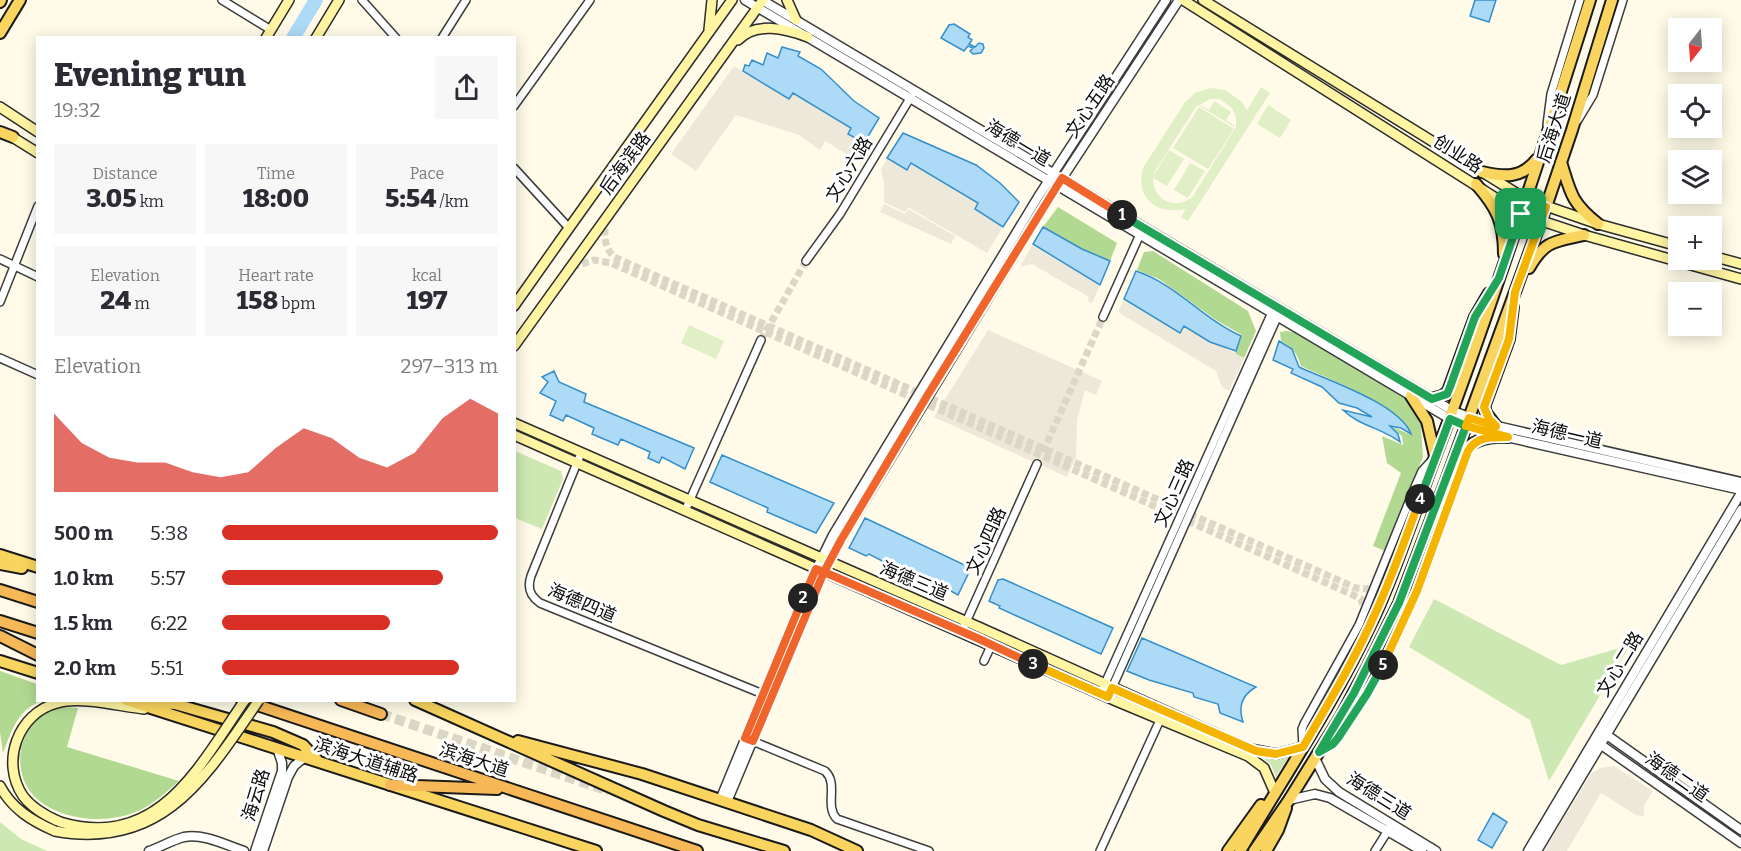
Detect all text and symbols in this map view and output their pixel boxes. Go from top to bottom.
north arrow [1668,18,1722,72]
map controls [1668,18,1722,336]
text: Evening run [54,55,246,95]
button: share [435,56,498,119]
street label: 文心五路 [1061,70,1119,142]
button: locate [1668,84,1722,138]
street label: 后海大道 [1532,90,1576,166]
text: 19:32 [54,98,100,122]
street label: 海德一道 [981,115,1055,171]
street label: 后海滨路 [595,127,655,199]
street label: 创业路 [1429,130,1487,178]
street label: 文心六路 [821,132,877,206]
button: layers [1668,150,1722,204]
text: Distance [93,164,157,183]
text: Time [257,164,295,183]
text: Pace [410,164,444,183]
text: 3.05 [86,183,137,214]
text: 18:00 [243,183,309,214]
text: 5:54 [385,183,436,214]
pin [1495,188,1546,239]
text: km [137,192,164,211]
text: /km [436,192,469,211]
icon: arrive [1504,197,1537,230]
pin: 1 [1107,200,1137,230]
text: 1 [1119,205,1125,224]
button: + [1668,216,1722,270]
text: Elevation [90,266,160,285]
text: Heart rate [238,266,314,285]
text: kcal [412,266,442,285]
button: − [1668,282,1722,336]
text: 24 [100,285,131,316]
text: 158 [237,285,278,316]
text: 197 [406,285,448,316]
text: m [131,294,150,313]
text: bpm [278,294,315,313]
text: Elevation [54,354,141,378]
text: 297–313 m [401,354,498,378]
street label: 海德一道 [1529,415,1605,453]
street label: 文心三路 [1149,456,1199,530]
pin: 4 [1405,484,1435,514]
text: 4 [1415,489,1425,508]
street label: 文心四路 [961,504,1011,578]
text: 500 m [54,521,113,545]
text: 5:38 [150,521,188,545]
street label: 海德三道 [877,557,951,605]
text: 1.0 km [54,566,114,590]
text: 5:57 [150,566,185,590]
street label: 海德四道 [545,579,619,627]
pin: 2 [788,583,818,613]
text: 2 [798,588,808,607]
text: 1.5 km [54,611,113,635]
text: 6:22 [150,611,188,635]
street label: 文心二路 [1592,627,1648,701]
pin: 3 [1018,649,1048,679]
pin: 5 [1368,650,1398,680]
text: 3 [1028,654,1038,673]
text: 5 [1379,655,1387,674]
text: 2.0 km [54,656,116,680]
text: 5:51 [150,656,183,680]
street label: 滨海大道辅路 [311,733,421,787]
street label: 滨海大道 [436,738,512,782]
street label: 海德二道 [1641,747,1713,807]
street label: 海云路 [238,766,274,824]
street label: 海德三道 [1343,768,1415,824]

